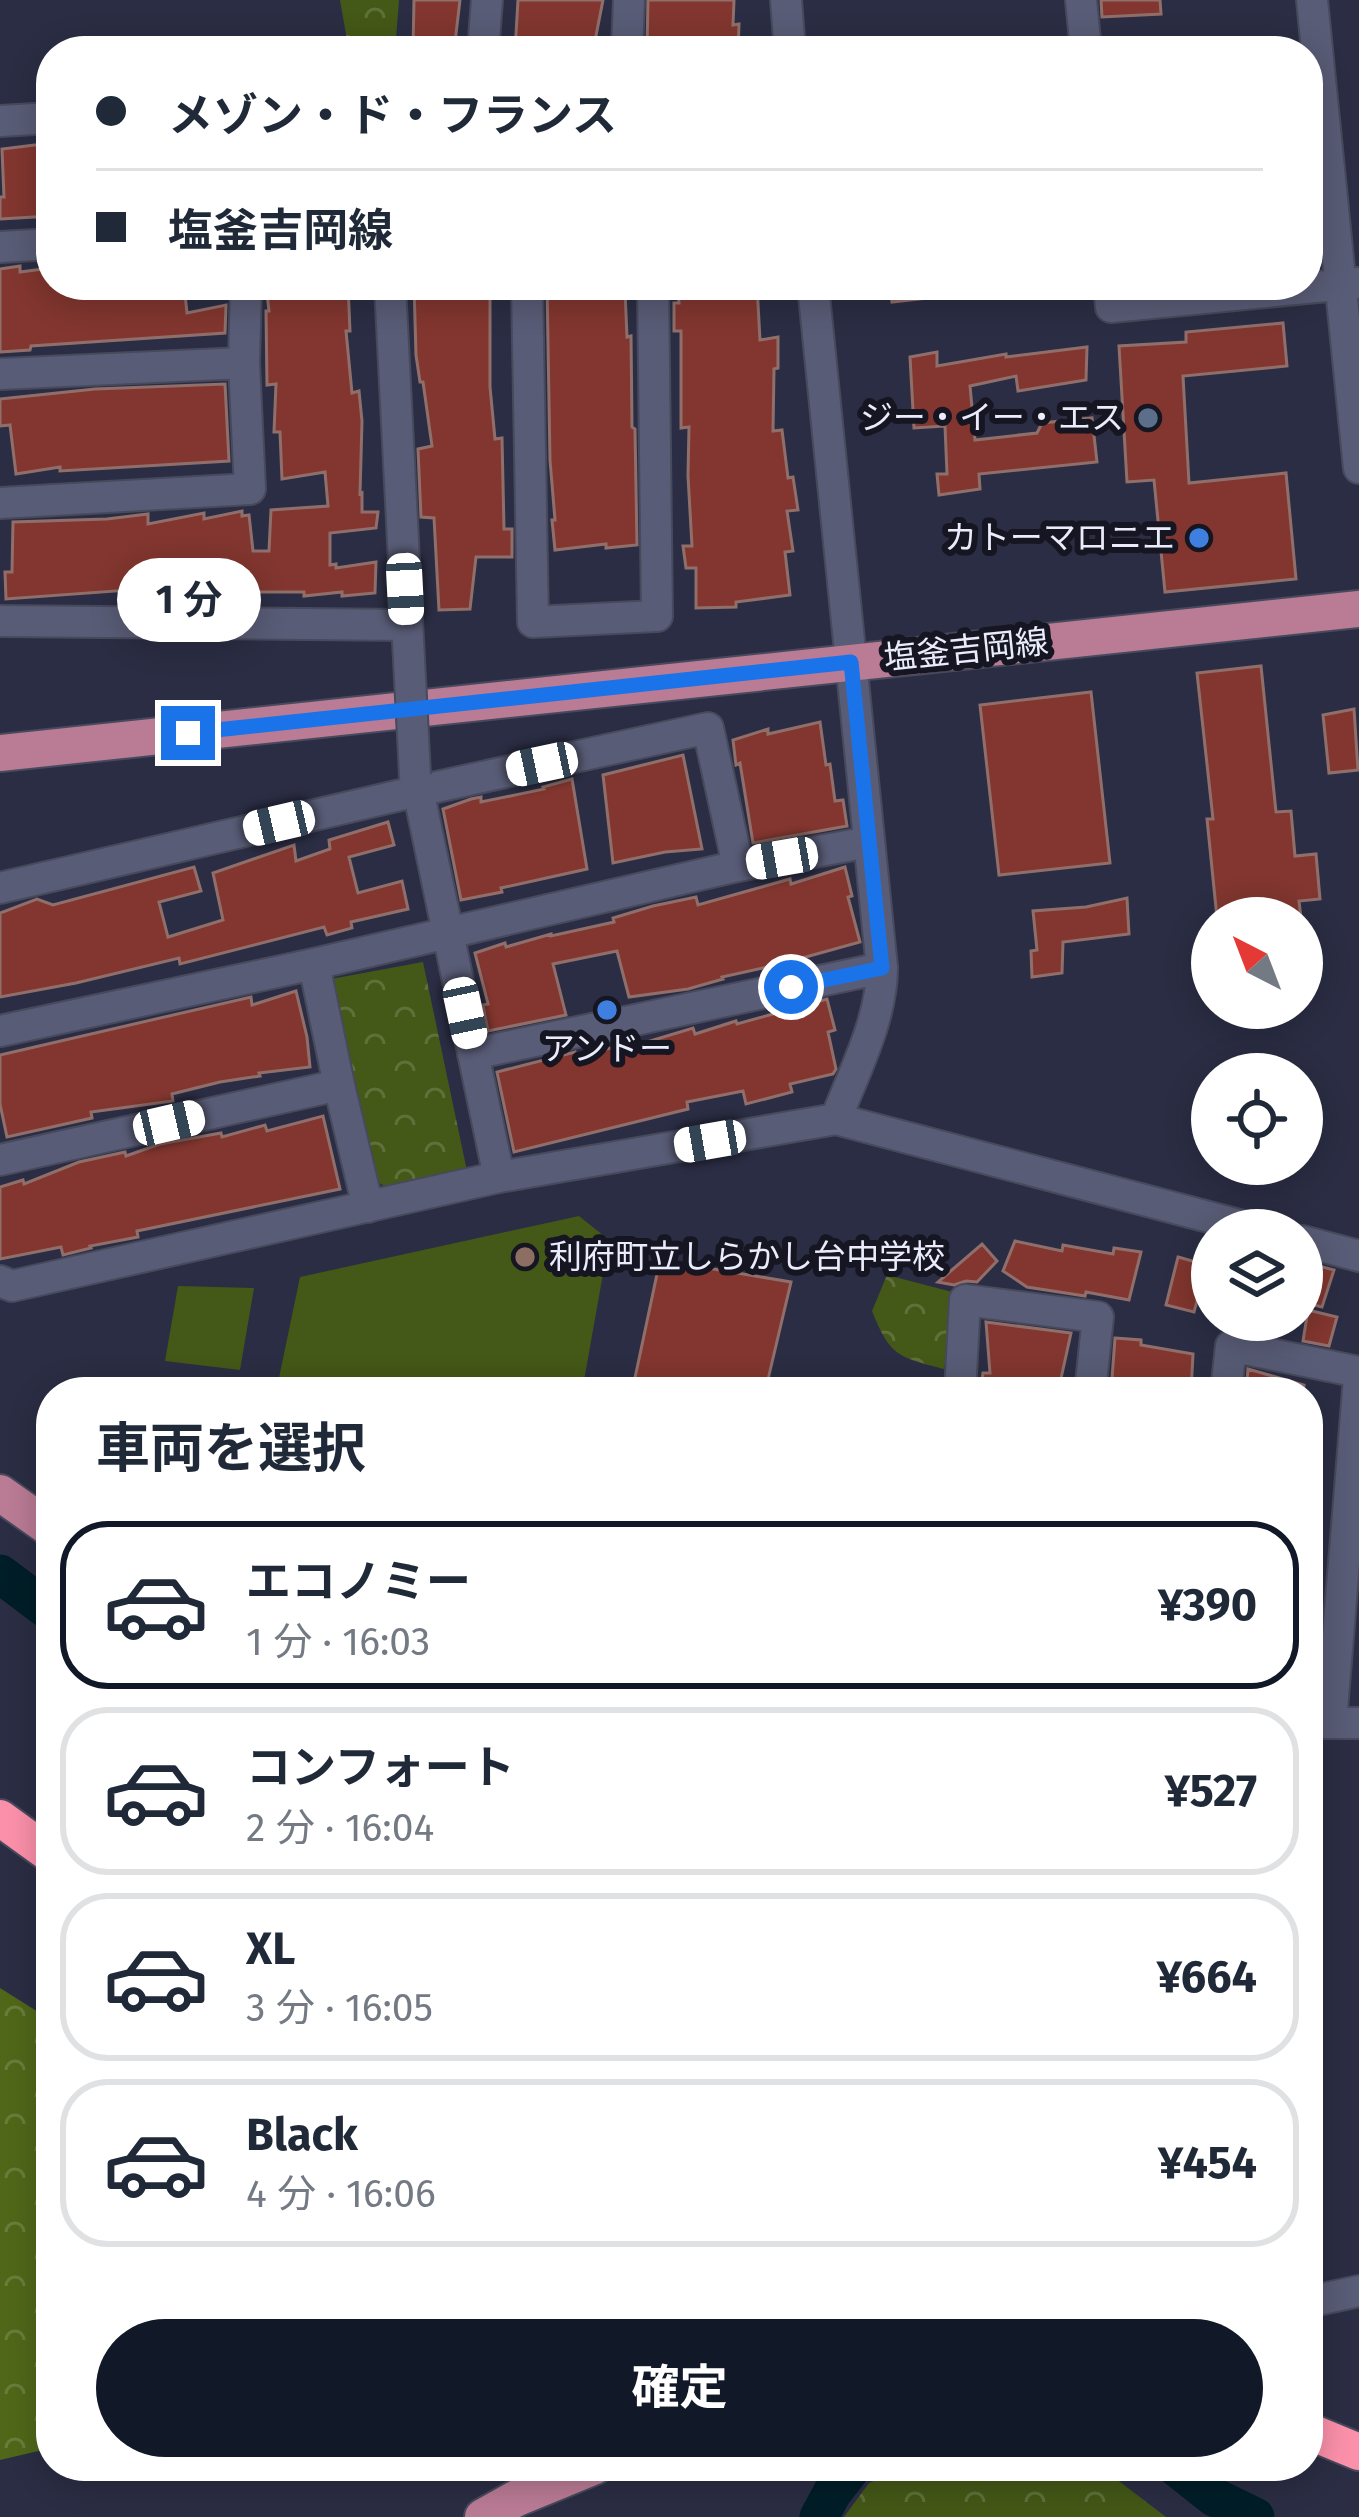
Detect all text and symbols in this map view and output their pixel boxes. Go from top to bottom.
text: メゾン・ド・フランス [168,89,617,143]
text: 塩釜吉岡線 [168,204,393,258]
place label: ジー・イー・エス [860,398,1124,438]
marker: ジー・イー・エス [1135,405,1161,431]
place label: カトーマロニエ [944,518,1175,558]
marker: カトーマロニエ [1186,525,1212,551]
car [385,552,425,626]
callout: 1 分 [116,559,260,643]
text: 1 分 [156,577,222,623]
street label: 塩釜吉岡線 [882,621,1050,679]
route end [161,706,215,760]
car [503,739,581,789]
car [240,797,318,849]
car [743,834,821,882]
north arrow [1191,897,1323,1029]
map controls [1191,897,1323,1341]
route start [764,960,818,1014]
car [440,974,490,1052]
marker: アンドー [594,997,620,1023]
place label: アンドー [542,1029,672,1069]
button: locate [1191,1053,1323,1185]
car [130,1097,208,1149]
car [671,1117,749,1165]
button: layers [1191,1209,1323,1341]
place label: 利府町立しらかし台中学校 [549,1237,945,1277]
marker: 利府町立しらかし台中学校 [512,1244,538,1270]
text: 車両を選択 [96,1417,366,1481]
icon: car [102,1551,210,1659]
text: エコノミー [246,1555,471,1609]
text: ¥390 [1158,1578,1257,1632]
text: 1 分 · 16:03 [246,1619,430,1665]
icon: car [102,1737,210,1845]
text: コンフォート [246,1741,515,1795]
text: ¥527 [1165,1764,1257,1818]
text: 2 分 · 16:04 [246,1805,434,1851]
text: XL [246,1922,295,1976]
icon: car [102,1923,210,2031]
text: ¥664 [1157,1950,1257,2004]
text: 3 分 · 16:05 [246,1985,433,2031]
text: Black [246,2108,358,2162]
icon: car [102,2109,210,2217]
text: ¥454 [1158,2136,1257,2190]
text: 4 分 · 16:06 [246,2171,436,2217]
button: 確定 [96,2319,1263,2457]

